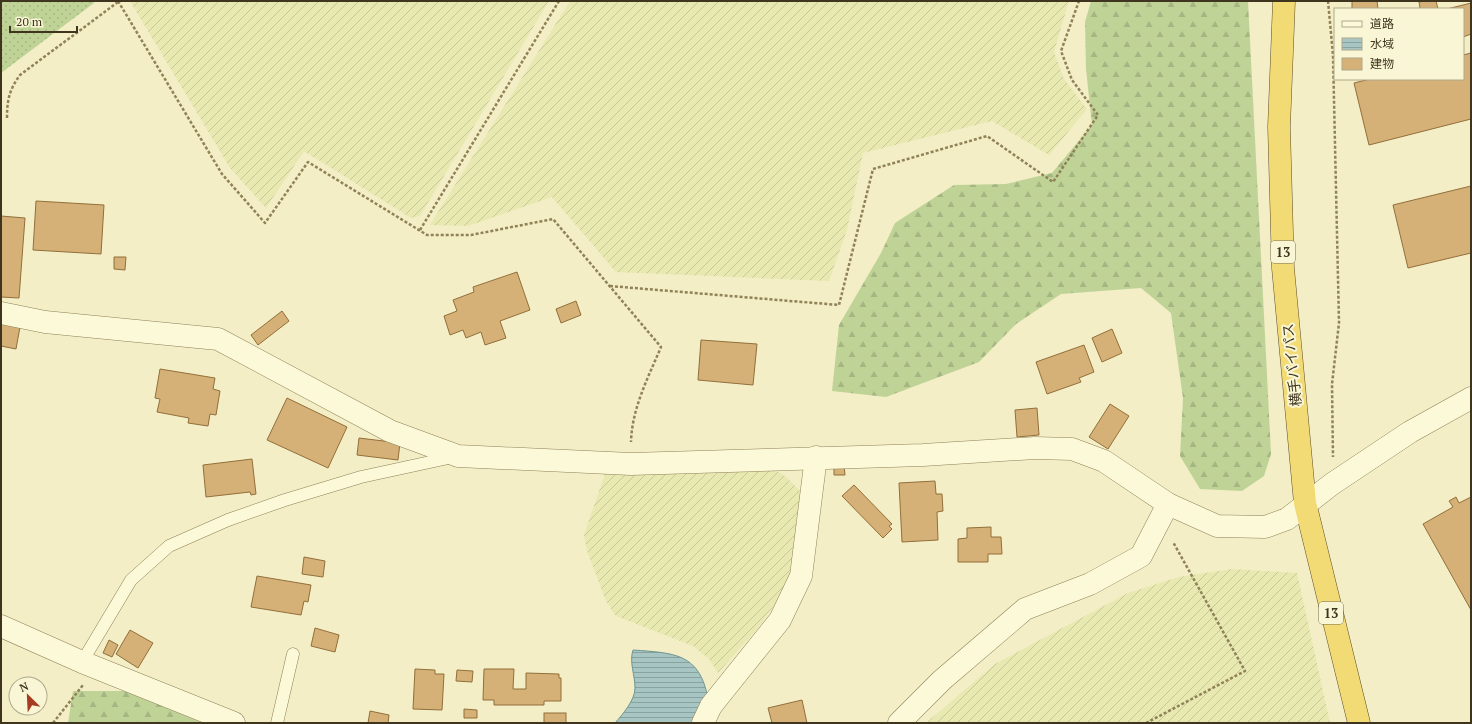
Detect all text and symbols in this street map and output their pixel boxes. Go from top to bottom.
scale bar [10,8,77,34]
legend [1334,8,1464,80]
text: 20 m [16,14,43,29]
text: 道路 [1370,16,1394,31]
text: 水域 [1370,36,1394,51]
text: 建物 [1370,56,1394,71]
road number: 13 [1271,241,1295,263]
street label: 横手バイパス [1278,322,1305,408]
road number: 13 [1319,602,1343,624]
north arrow [8,676,48,716]
text: N [17,679,31,695]

